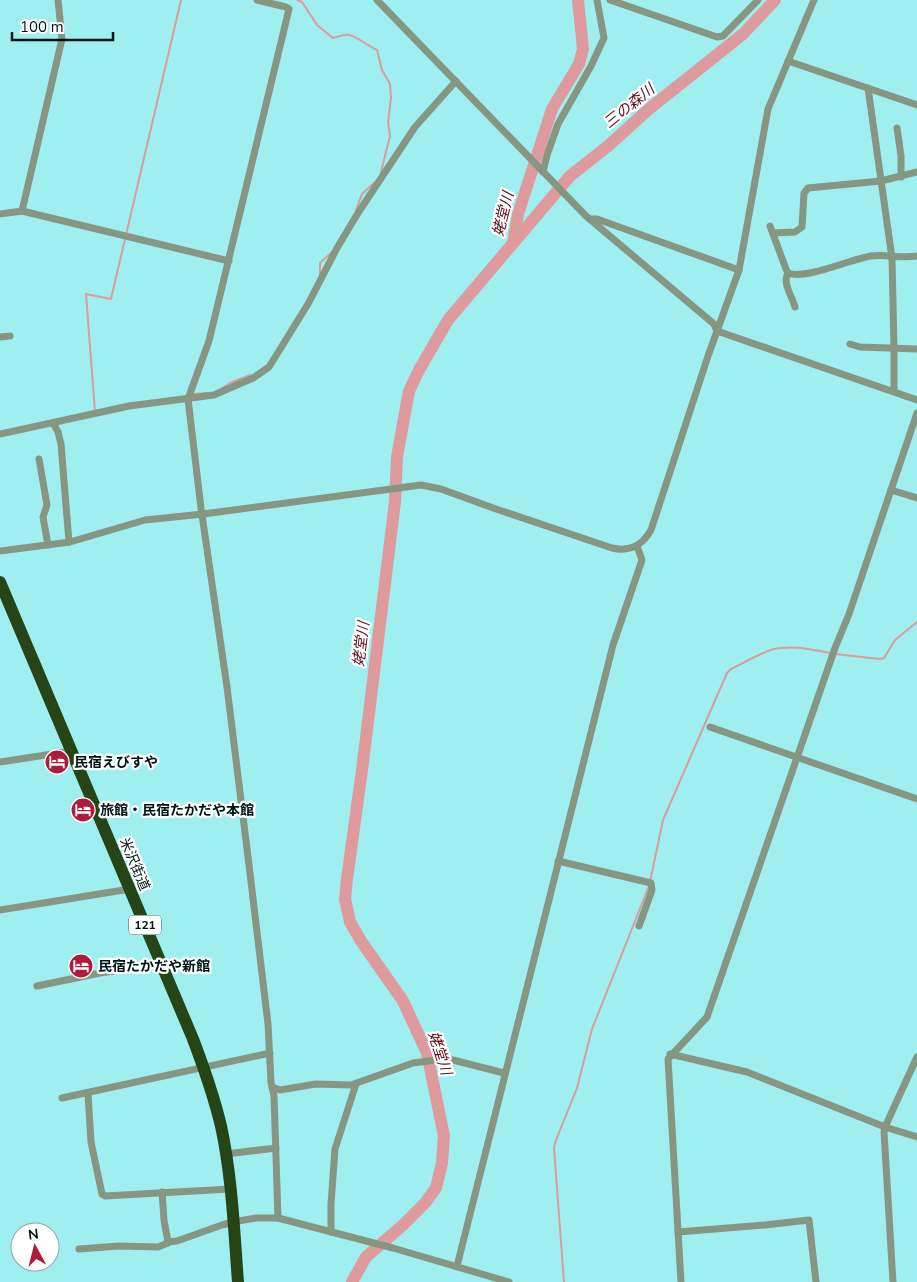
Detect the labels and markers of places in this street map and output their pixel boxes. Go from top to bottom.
hotel icon: 民宿えびすや [44,749,70,775]
place label: 民宿えびすや [74,753,158,772]
hotel icon: 旅館・民宿たかだや本館 [70,797,96,823]
place label: 旅館・民宿たかだや本館 [100,801,254,820]
hotel icon: 民宿たかだや新館 [68,953,94,979]
place label: 民宿たかだや新館 [98,957,210,976]

